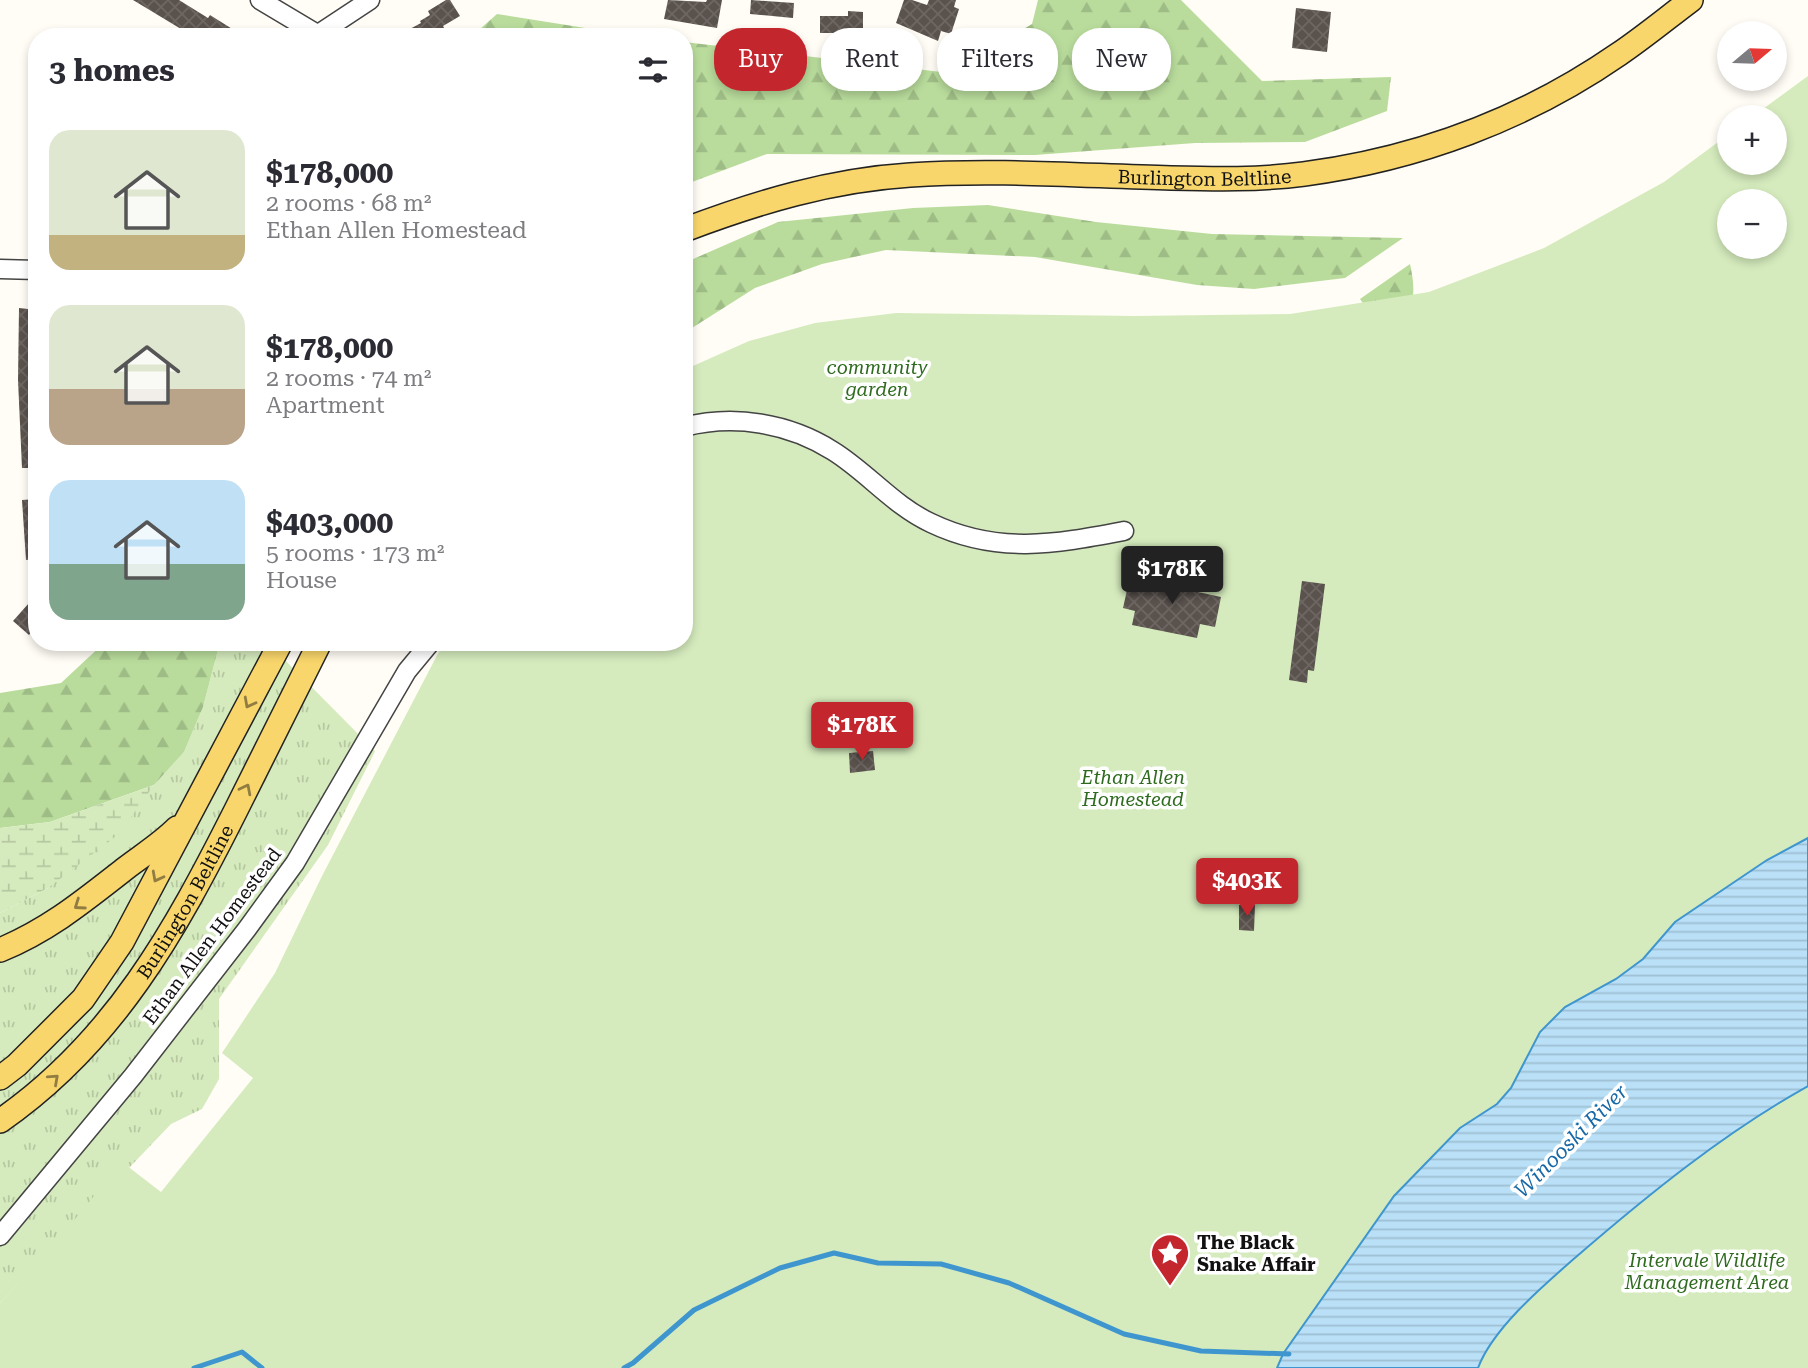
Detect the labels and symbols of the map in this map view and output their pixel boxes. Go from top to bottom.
north arrow [1717,21,1787,91]
street label: Burlington Beltline [1117,164,1292,190]
park label: community garden [827,356,928,401]
pin: $178K [1123,546,1221,606]
one-way arrow [244,695,258,708]
pin: $178K [813,702,911,762]
park label: Ethan Allen Homestead [1080,766,1185,811]
one-way arrow [238,784,252,796]
street label: Burlington Beltline [132,821,238,983]
street label: Ethan Allen Homestead [138,843,286,1029]
pin: $403K [1198,858,1296,918]
one-way arrow [152,869,165,882]
one-way arrow [74,897,87,909]
one-way arrow [46,1074,59,1087]
water label: Winooski River [1510,1079,1633,1202]
place label: The Black Snake Affair [1197,1231,1316,1276]
place icon: The Black Snake Affair [1149,1232,1191,1287]
park label: Intervale Wildlife Management Area [1624,1249,1789,1294]

